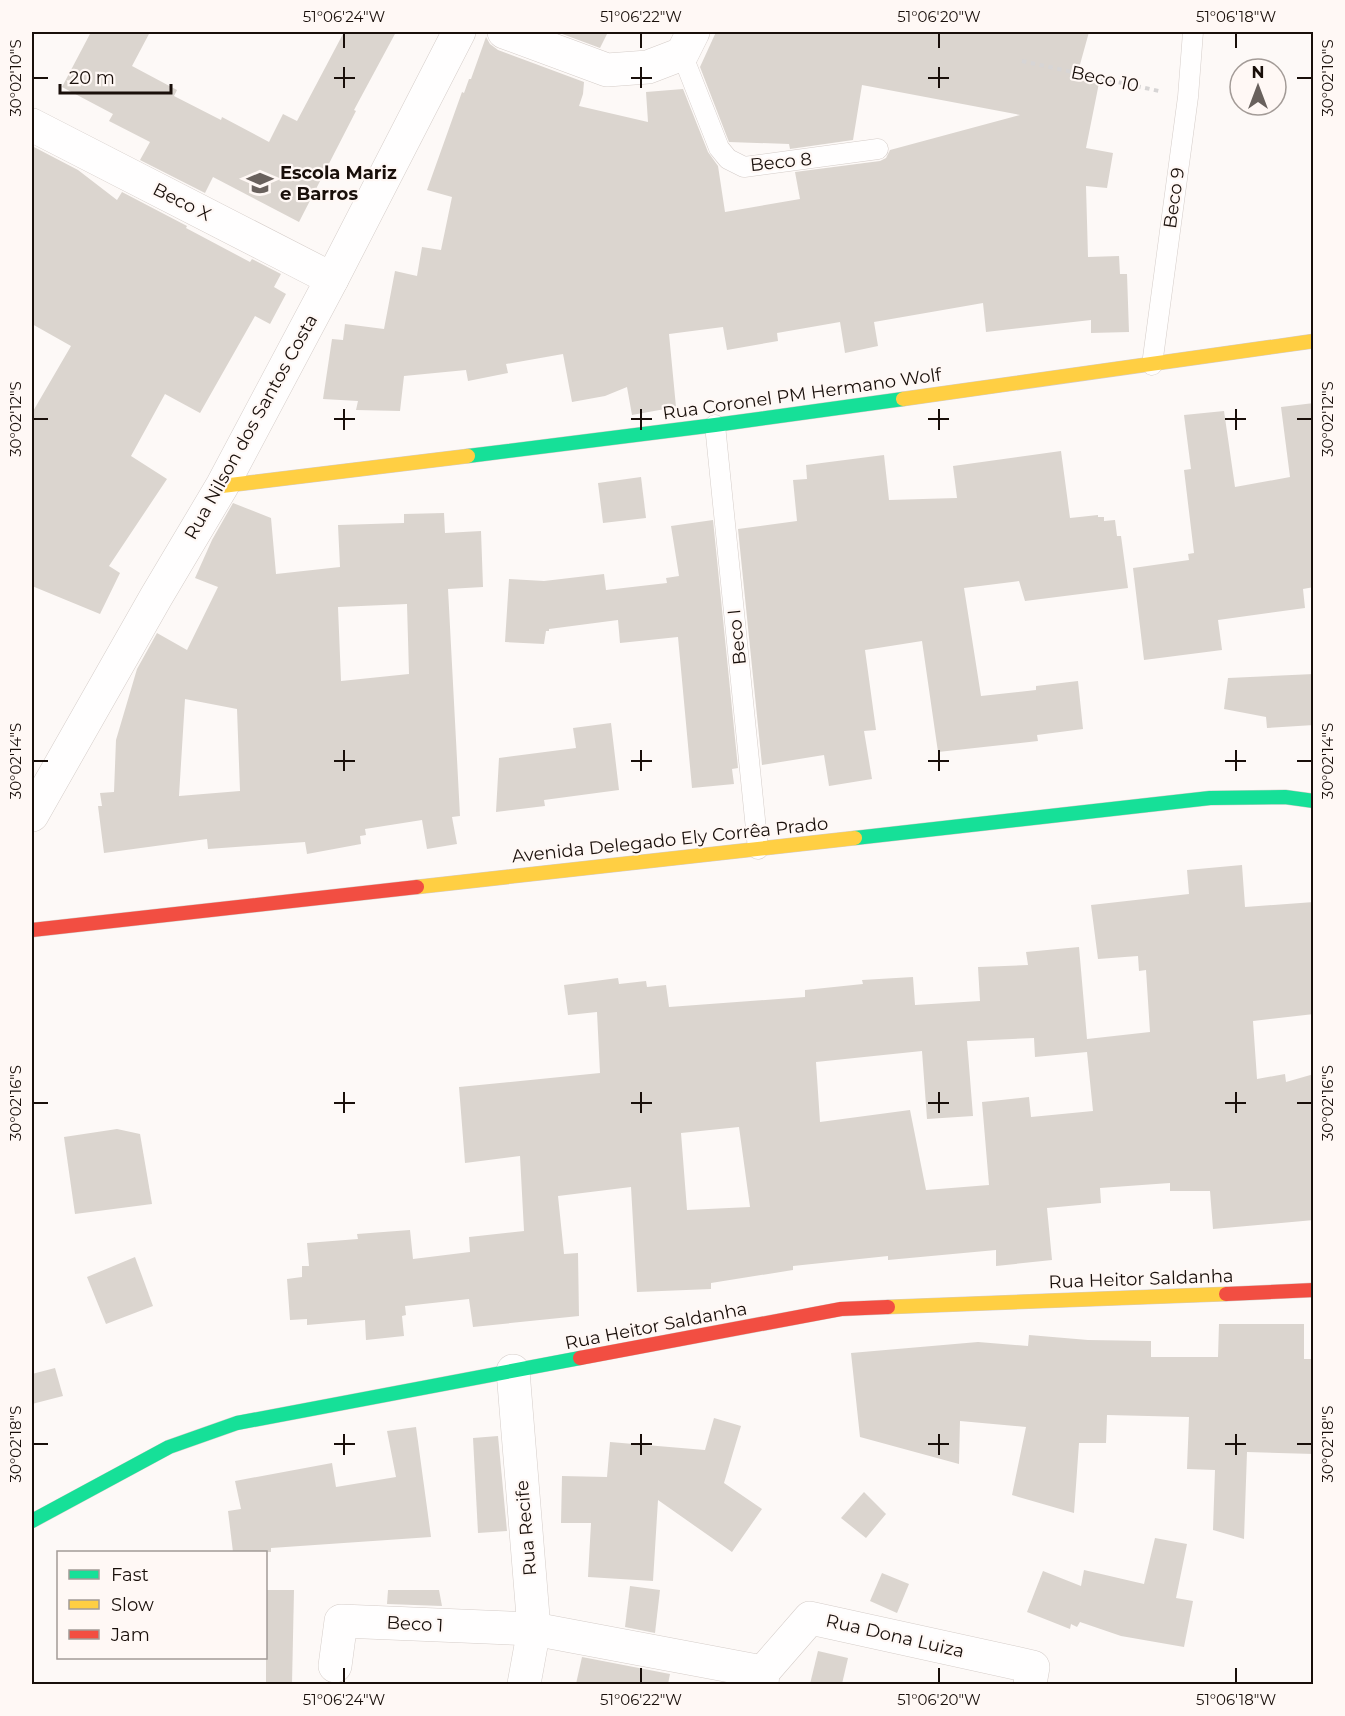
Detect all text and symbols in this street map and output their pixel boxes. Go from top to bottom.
text: 51°06'24"W [303,7,386,26]
text: 51°06'22"W [600,7,682,26]
text: 51°06'20"W [897,7,981,26]
text: 51°06'18"W [1196,7,1276,26]
text: 30°02'10"S [6,39,25,117]
text: 30°02'10"S [1318,39,1337,117]
scale bar [60,57,171,95]
north arrow [1228,57,1288,117]
street label: Beco 10 [1069,61,1141,97]
text: N [1252,63,1264,82]
text: 20 m [69,67,115,89]
street label: Beco 8 [749,148,813,176]
place label: Escola Mariz e Barros [280,162,397,205]
street label: Beco 9 [1159,166,1189,230]
school or university icon: Escola Mariz e Barros [245,168,275,198]
street label: Beco X [149,178,215,226]
street label: Rua Nilson dos Santos Costa [180,310,322,544]
street label: Rua Coronel PM Hermano Wolf [661,363,944,424]
text: 30°02'12"S [6,381,25,457]
text: 30°02'12"S [1318,381,1337,457]
street label: Beco I [723,608,751,666]
text: 30°02'14"S [6,723,25,799]
text: 30°02'14"S [1318,723,1337,799]
street label: Avenida Delegado Ely Corrêa Prado [511,812,829,868]
text: 30°02'16"S [6,1065,25,1141]
text: 30°02'16"S [1318,1065,1337,1141]
street label: Rua Heitor Saldanha [1048,1265,1234,1293]
street label: Rua Heitor Saldanha [563,1298,749,1354]
text: 30°02'18"S [6,1406,25,1482]
text: 30°02'18"S [1318,1406,1337,1482]
street label: Rua Recife [511,1479,541,1577]
legend [57,1551,267,1659]
text: Fast [111,1564,149,1586]
text: Slow [111,1594,154,1616]
street label: Rua Dona Luiza [824,1609,966,1663]
street label: Beco 1 [386,1612,444,1636]
text: Jam [110,1624,150,1646]
text: 51°06'24"W [303,1690,386,1709]
text: 51°06'22"W [600,1690,682,1709]
text: 51°06'20"W [897,1690,981,1709]
text: 51°06'18"W [1196,1690,1276,1709]

